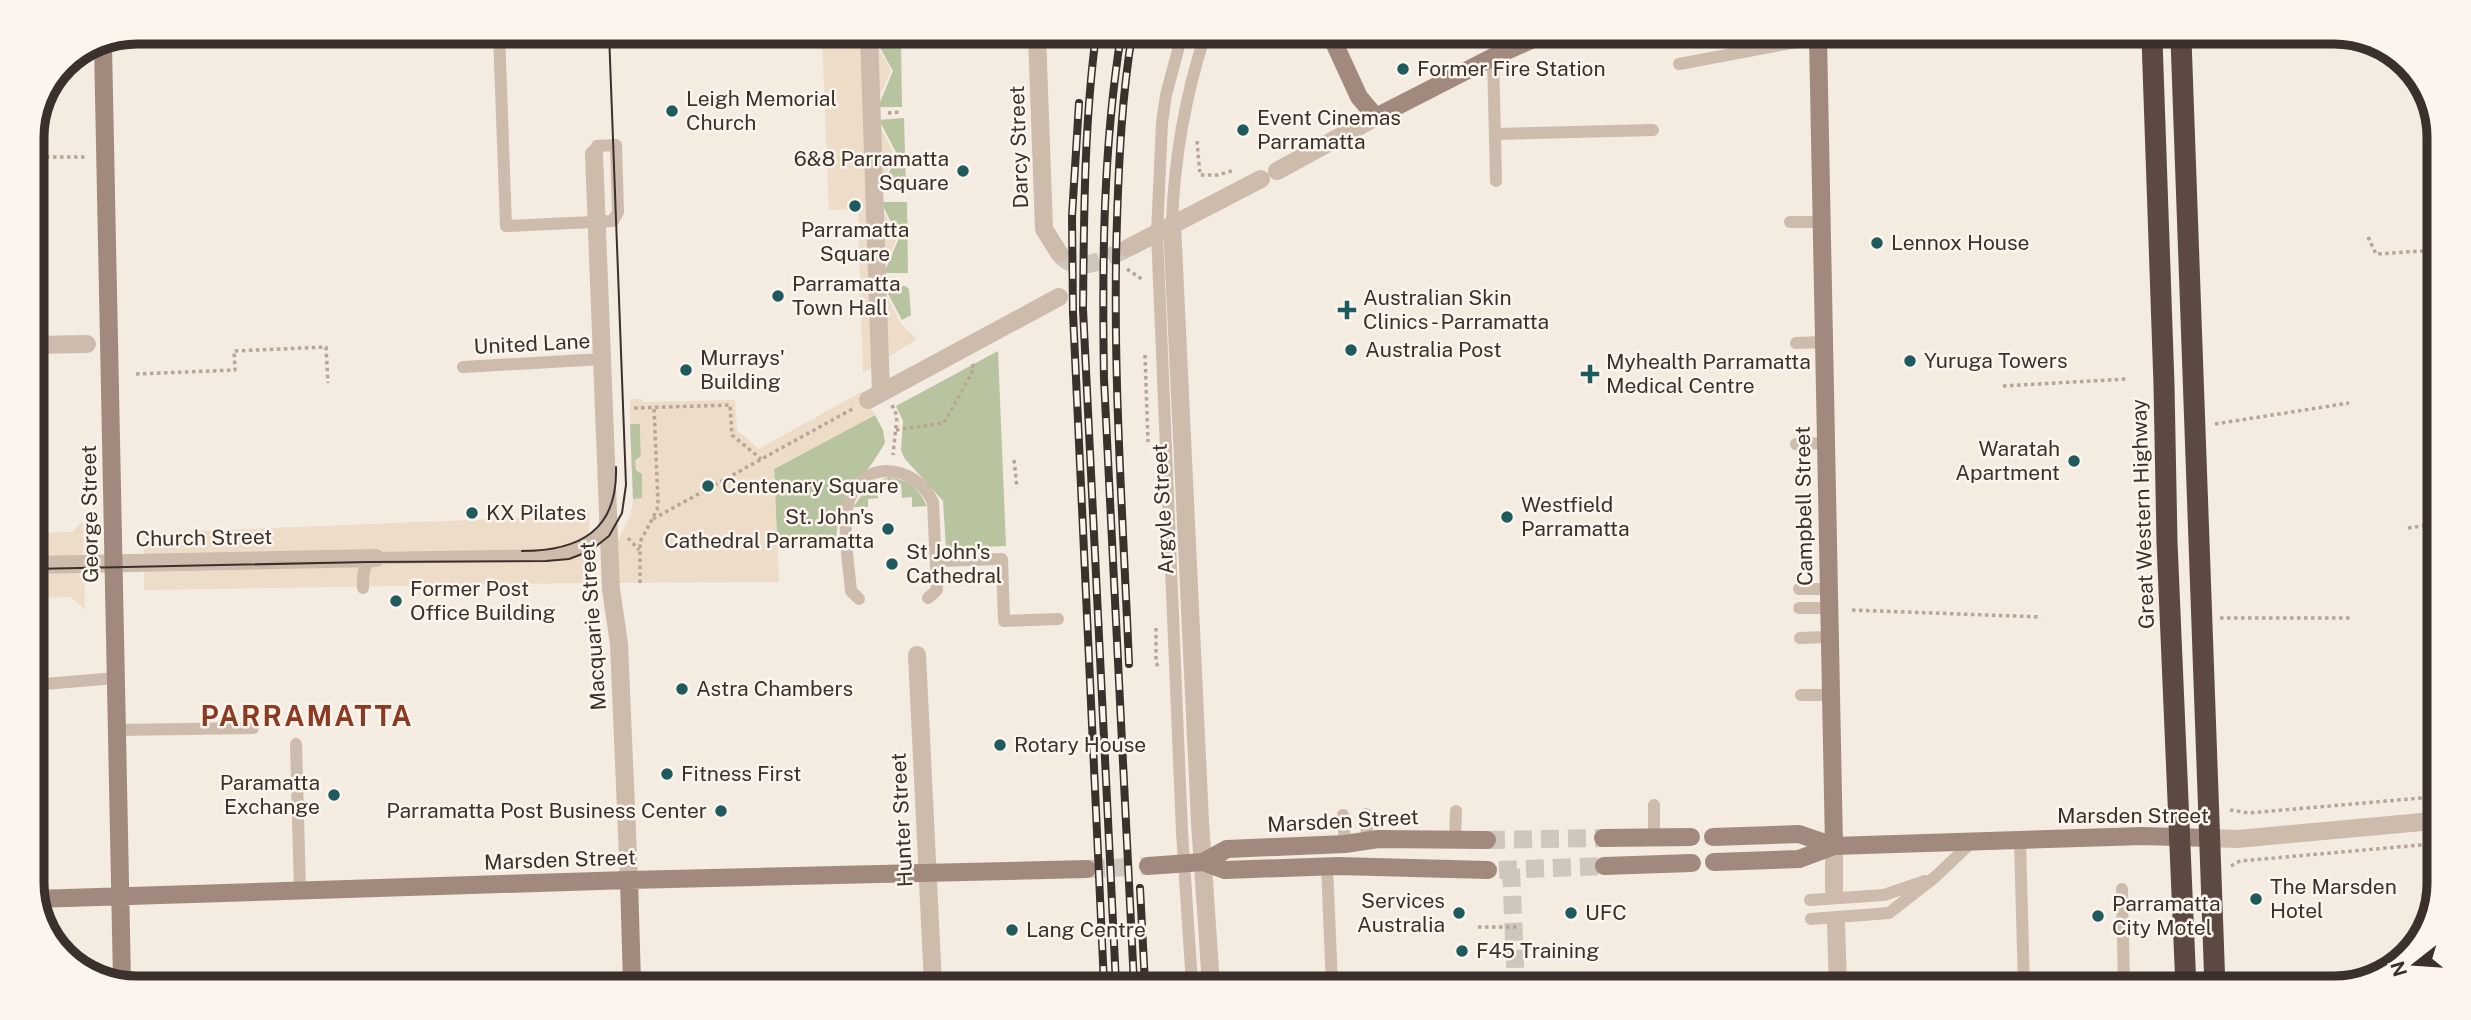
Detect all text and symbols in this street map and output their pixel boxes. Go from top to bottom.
place label: Former Fire Station [1417,56,1606,81]
marker: Former Fire Station [1395,61,1411,77]
street label: Darcy Street [1004,85,1033,209]
place label: Leigh Memorial Church [686,86,837,135]
marker: Leigh Memorial Church [664,103,680,119]
place label: Event Cinemas Parramatta [1257,105,1401,154]
marker: Event Cinemas Parramatta [1235,122,1251,138]
place label: 6&8 Parramatta Square [794,146,949,195]
marker: 6&8 Parramatta Square [955,163,971,179]
marker: Parramatta Square [847,198,863,214]
place label: Parramatta Square [801,217,909,266]
place label: Lennox House [1891,230,2029,255]
marker: Lennox House [1869,235,1885,251]
place label: Parramatta Town Hall [792,271,901,320]
place label: Australian Skin Clinics - Parramatta [1363,285,1549,334]
marker: Parramatta Town Hall [770,288,786,304]
marker: Australian Skin Clinics - Parramatta [1337,300,1357,320]
street label: United Lane [473,328,591,359]
place label: Australia Post [1365,337,1502,362]
marker: Australia Post [1343,342,1359,358]
place label: Murrays' Building [700,345,785,394]
place label: Yuruga Towers [1924,348,2068,373]
place label: Myhealth Parramatta Medical Centre [1606,349,1811,398]
marker: Yuruga Towers [1902,353,1918,369]
marker: Murrays' Building [678,362,694,378]
marker: Myhealth Parramatta Medical Centre [1580,364,1600,384]
street label: Great Western Highway [2126,398,2159,630]
street label: Campbell Street [1790,426,1817,586]
place label: Waratah Apartment [1955,436,2060,485]
street label: Argyle Street [1147,443,1178,575]
street label: George Street [76,445,103,583]
marker: Waratah Apartment [2066,453,2082,469]
place label: Centenary Square [722,473,899,498]
marker: Centenary Square [700,478,716,494]
place label: Westfield Parramatta [1521,492,1630,541]
place label: KX Pilates [486,500,586,525]
place label: St. John's Cathedral Parramatta [664,504,874,553]
marker: KX Pilates [464,505,480,521]
marker: Westfield Parramatta [1499,509,1515,525]
marker: St. John's Cathedral Parramatta [880,521,896,537]
street label: Church Street [135,524,273,551]
place label: St John's Cathedral [906,539,1002,588]
street label: Macquarie Street [574,541,611,711]
marker: St John's Cathedral [884,556,900,572]
place label: Former Post Office Building [410,576,556,625]
marker: Former Post Office Building [388,593,404,609]
place label: Astra Chambers [696,676,853,701]
marker: Astra Chambers [674,681,690,697]
district label: PARRAMATTA [200,699,414,732]
place label: Rotary House [1014,732,1146,757]
marker: Rotary House [992,737,1008,753]
street label: Hunter Street [885,752,918,888]
place label: Fitness First [681,761,802,786]
marker: Fitness First [659,766,675,782]
place label: Paramatta Exchange [220,770,320,819]
marker: Paramatta Exchange [326,787,342,803]
place label: Parramatta Post Business Center [386,798,707,823]
marker: Parramatta Post Business Center [713,803,729,819]
street label: Marsden Street [2057,803,2209,828]
street label: Marsden Street [1266,804,1419,837]
street label: Marsden Street [484,844,636,875]
place label: The Marsden Hotel [2270,874,2397,923]
place label: Services Australia [1357,888,1445,937]
place label: Parramatta City Motel [2112,891,2221,940]
marker: The Marsden Hotel [2248,891,2264,907]
place label: UFC [1585,900,1627,925]
marker: Services Australia [1451,905,1467,921]
marker: UFC [1563,905,1579,921]
marker: Parramatta City Motel [2090,908,2106,924]
place label: Lang Centre [1026,917,1146,942]
marker: Lang Centre [1004,922,1020,938]
north arrow [2380,929,2450,999]
place label: F45 Training [1476,938,1599,963]
marker: F45 Training [1454,943,1470,959]
text: N [2386,959,2411,979]

